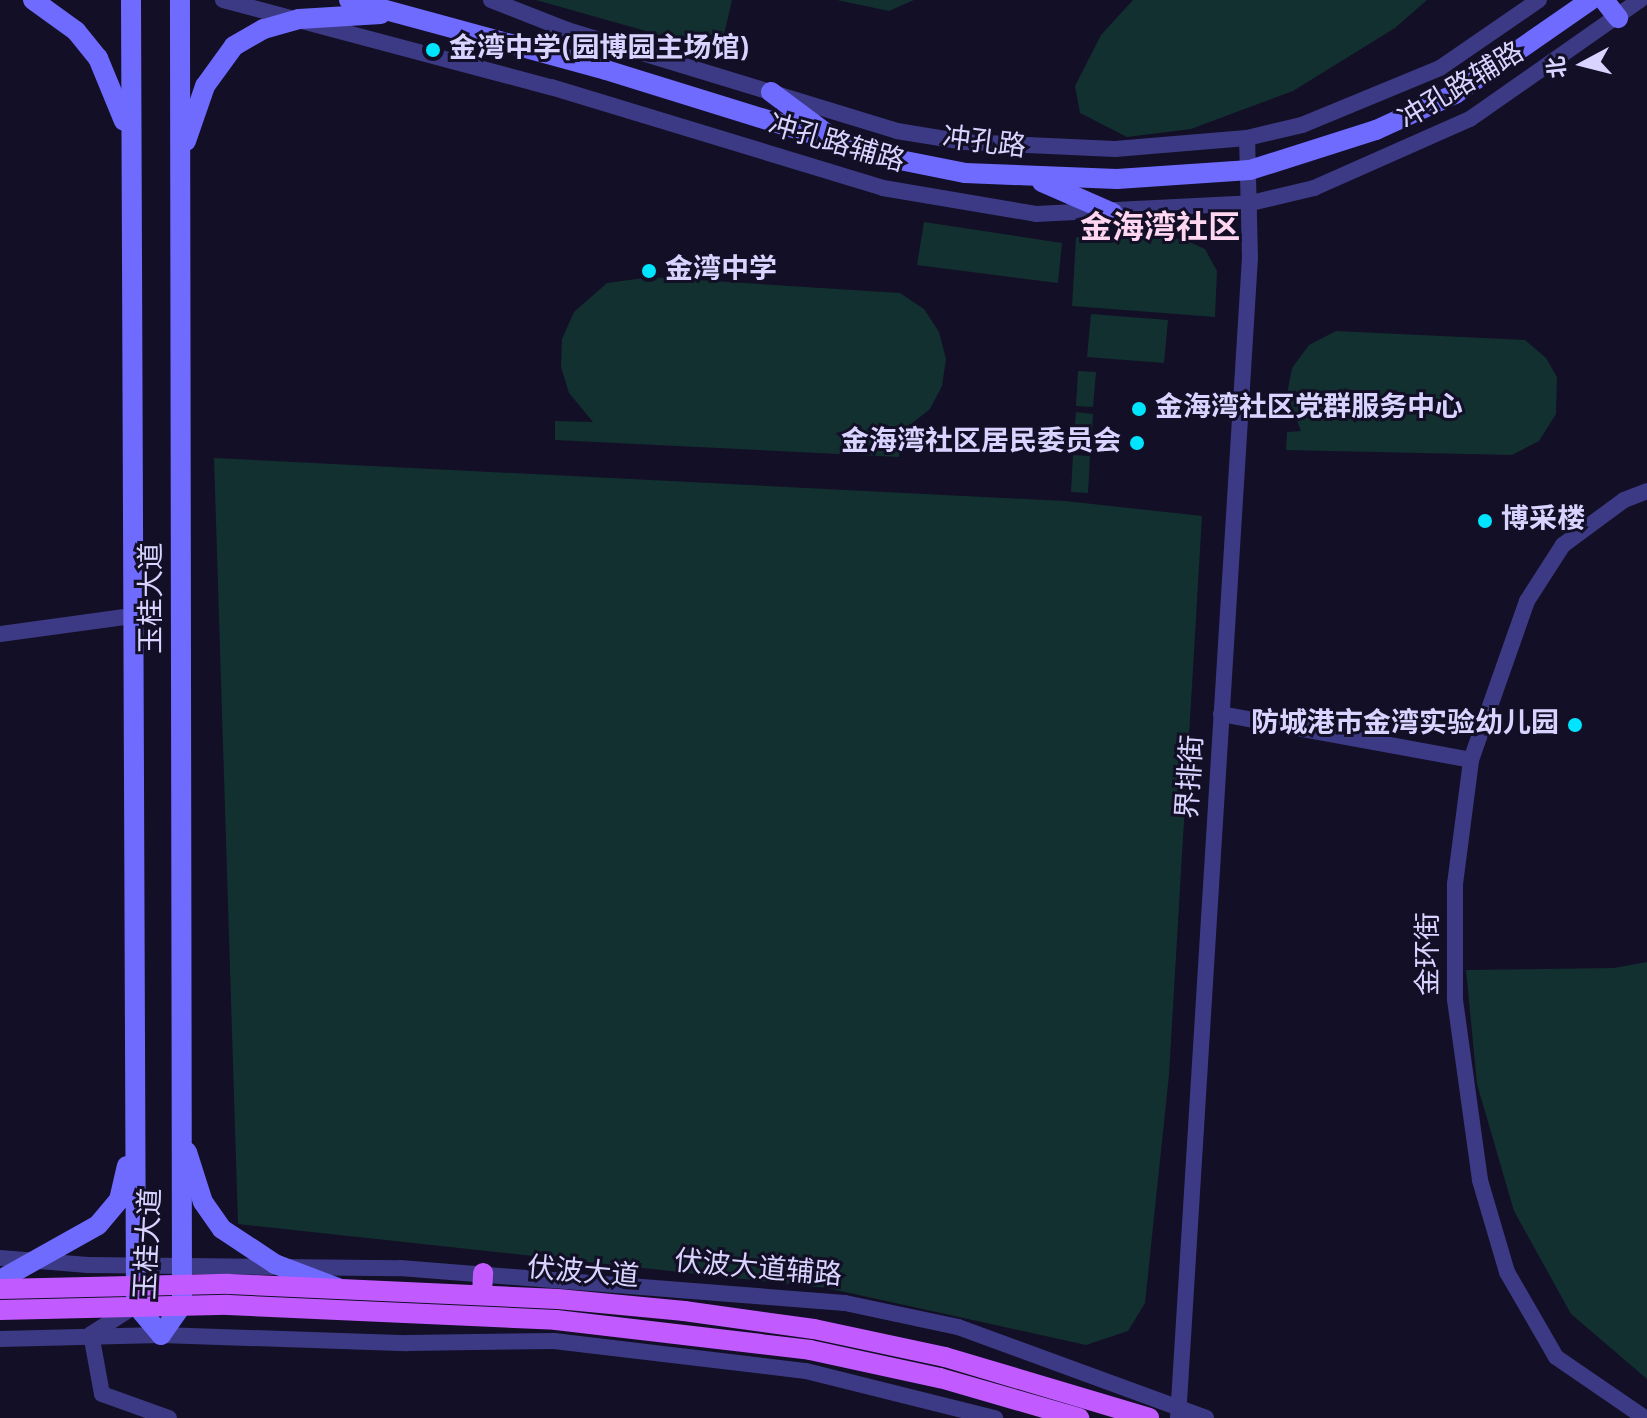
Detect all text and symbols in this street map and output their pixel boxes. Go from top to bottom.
north arrow [1543,24,1623,104]
place label: 金湾中学(园博园主场馆) [449,33,750,67]
street label: 冲孔路辅路 [1393,37,1531,137]
marker: 金湾中学(园博园主场馆) [424,41,442,59]
text: 北 [1544,54,1573,80]
street label: 冲孔路辅路 [764,110,908,180]
street label: 冲孔路 [940,122,1028,166]
district label: 金海湾社区 [1080,211,1240,249]
place label: 金湾中学 [665,254,777,288]
marker: 金湾中学 [640,262,658,280]
place label: 金海湾社区党群服务中心 [1155,392,1463,426]
marker: 金海湾社区党群服务中心 [1130,400,1148,418]
place label: 金海湾社区居民委员会 [841,426,1121,460]
marker: 金海湾社区居民委员会 [1128,434,1146,452]
place label: 博采楼 [1501,504,1585,538]
marker: 博采楼 [1476,512,1494,530]
street label: 玉桂大道 [136,542,170,654]
place label: 防城港市金湾实验幼儿园 [1251,708,1559,742]
marker: 防城港市金湾实验幼儿园 [1566,716,1584,734]
street label: 界排街 [1172,734,1212,820]
street label: 金环街 [1413,912,1447,996]
street label: 玉桂大道 [130,1187,170,1301]
street label: 伏波大道辅路 [673,1246,843,1294]
street label: 伏波大道 [526,1252,640,1296]

